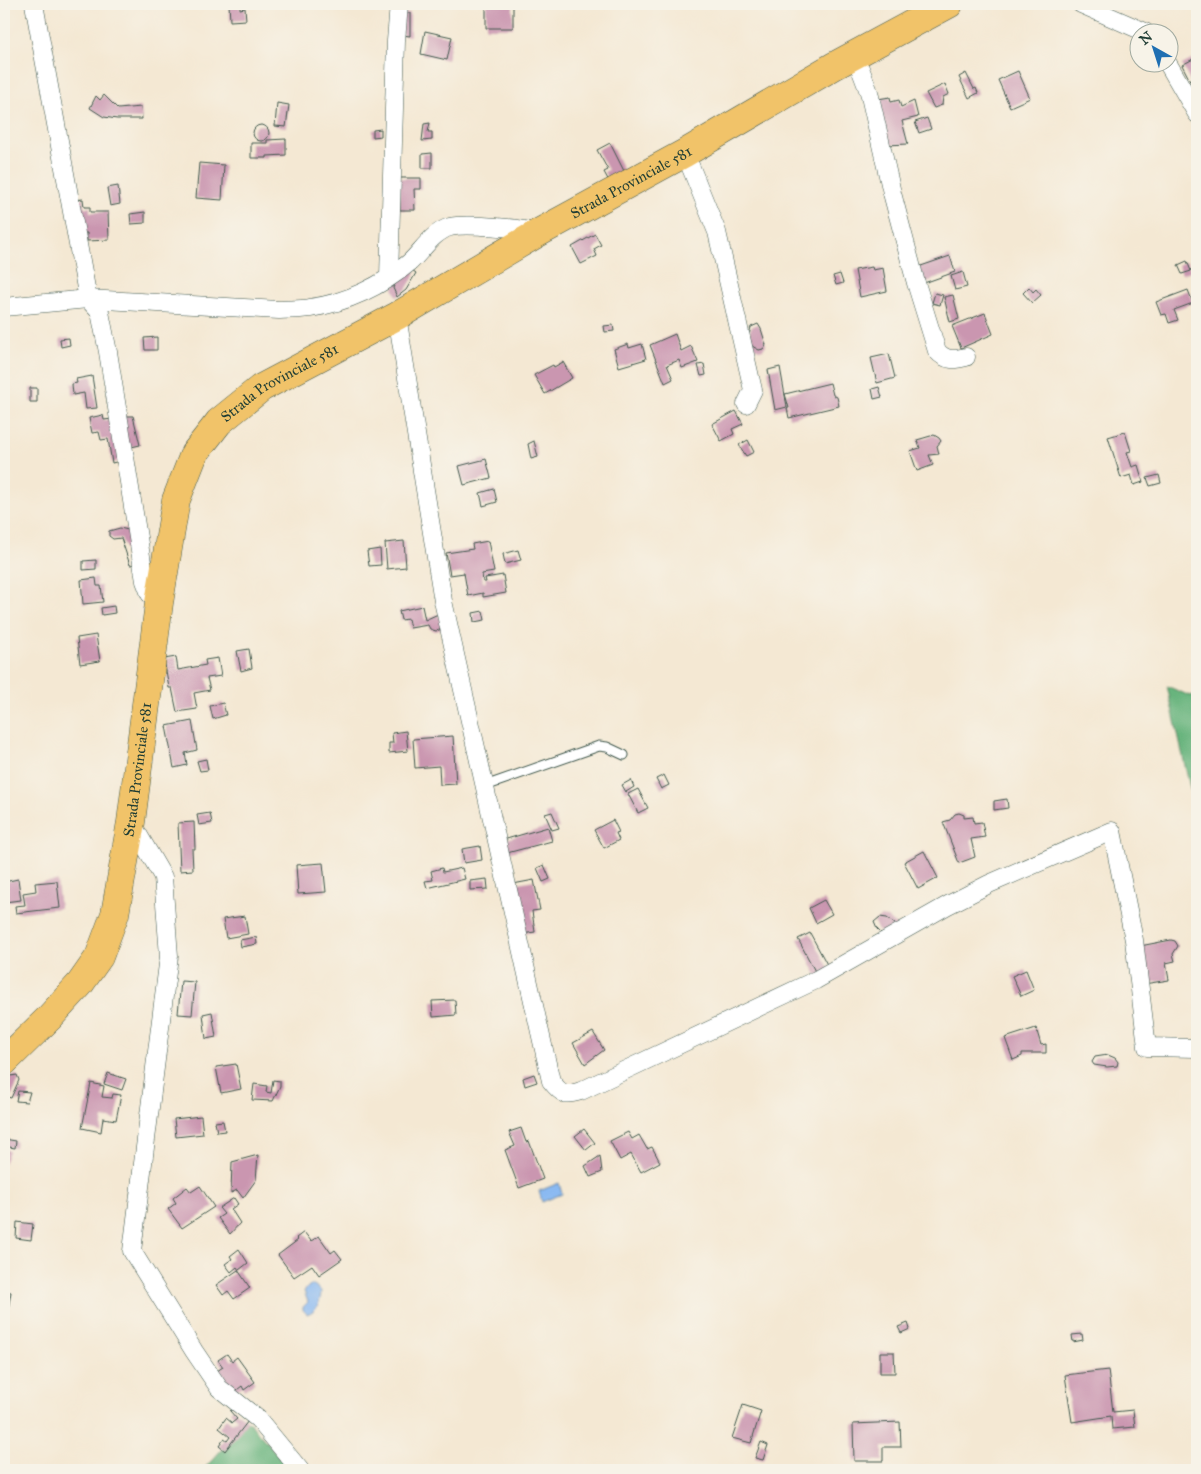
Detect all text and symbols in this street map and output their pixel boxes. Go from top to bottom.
north arrow [1128,22,1178,72]
text: N [1136,28,1156,49]
street label: Strada Provinciale 581 [567,142,695,223]
street label: Strada Provinciale 581 [217,340,341,426]
street label: Strada Provinciale 581 [120,701,155,838]

